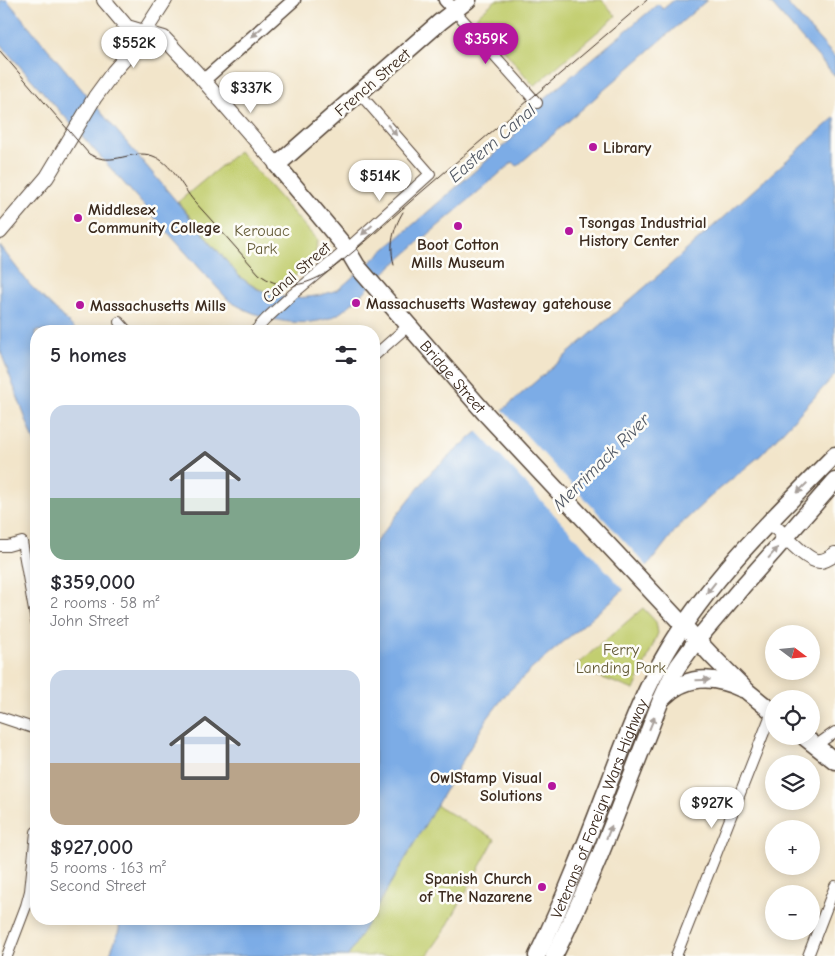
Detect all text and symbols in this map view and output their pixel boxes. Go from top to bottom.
pin: $359K [451,22,521,65]
pin: $552K [99,27,169,69]
one-way arrow [251,27,264,38]
text: $359K [464,30,508,48]
text: $552K [112,34,156,52]
street label: French Street [331,45,414,120]
pin: $337K [216,72,286,114]
text: $337K [230,79,272,97]
water label: Eastern Canal [444,99,541,187]
one-way arrow [387,124,398,137]
place label: Library [603,139,652,157]
marker: Library [587,141,599,153]
pin: $514K [345,160,415,202]
text: $514K [360,167,400,185]
place label: Middlesex Community College [88,201,221,237]
marker: Middlesex Community College [72,212,84,224]
place label: Tsongas Industrial History Center [579,214,707,250]
marker: Boot Cotton Mills Museum [452,220,464,232]
park label: Kerouac Park [234,222,290,258]
one-way arrow [362,224,374,236]
marker: Tsongas Industrial History Center [563,225,575,237]
place label: Boot Cotton Mills Museum [411,236,505,272]
street label: Canal Street [259,238,335,307]
place label: Massachusetts Wasteway gatehouse [366,295,612,313]
place label: Massachusetts Mills [90,297,226,315]
marker: Massachusetts Wasteway gatehouse [350,297,362,309]
marker: Massachusetts Mills [74,299,86,311]
street label: Bridge Street [416,337,489,418]
icon: filters [332,341,360,369]
text: 5 homes [50,343,127,367]
water label: Merrimack River [548,409,655,516]
icon: home [160,438,250,528]
one-way arrow [796,482,808,494]
one-way arrow [767,547,778,560]
text: $359,000 [50,570,135,594]
one-way arrow [706,581,716,595]
text: 2 rooms · 58 m² [50,594,160,612]
text: John Street [50,612,129,630]
north arrow [765,625,820,680]
map controls [765,625,820,940]
park label: Ferry Landing Park [576,641,666,677]
one-way arrow [695,676,711,684]
button: locate [765,690,820,745]
street label: Veterans of Foreign Wars Highway [548,695,652,921]
icon: home [160,703,250,793]
one-way arrow [648,715,656,730]
button: layers [765,755,820,810]
place label: OwlStamp Visual Solutions [430,769,542,805]
marker: OwlStamp Visual Solutions [546,780,558,792]
pin: $927K [677,786,747,829]
text: $927K [691,794,733,812]
button: + [765,820,820,875]
one-way arrow [605,824,613,839]
text: $927,000 [50,835,133,859]
text: 5 rooms · 163 m² [50,859,166,877]
place label: Spanish Church of The Nazarene [419,870,532,906]
text: Second Street [50,877,146,895]
marker: Spanish Church of The Nazarene [536,881,548,893]
button: − [765,885,820,940]

